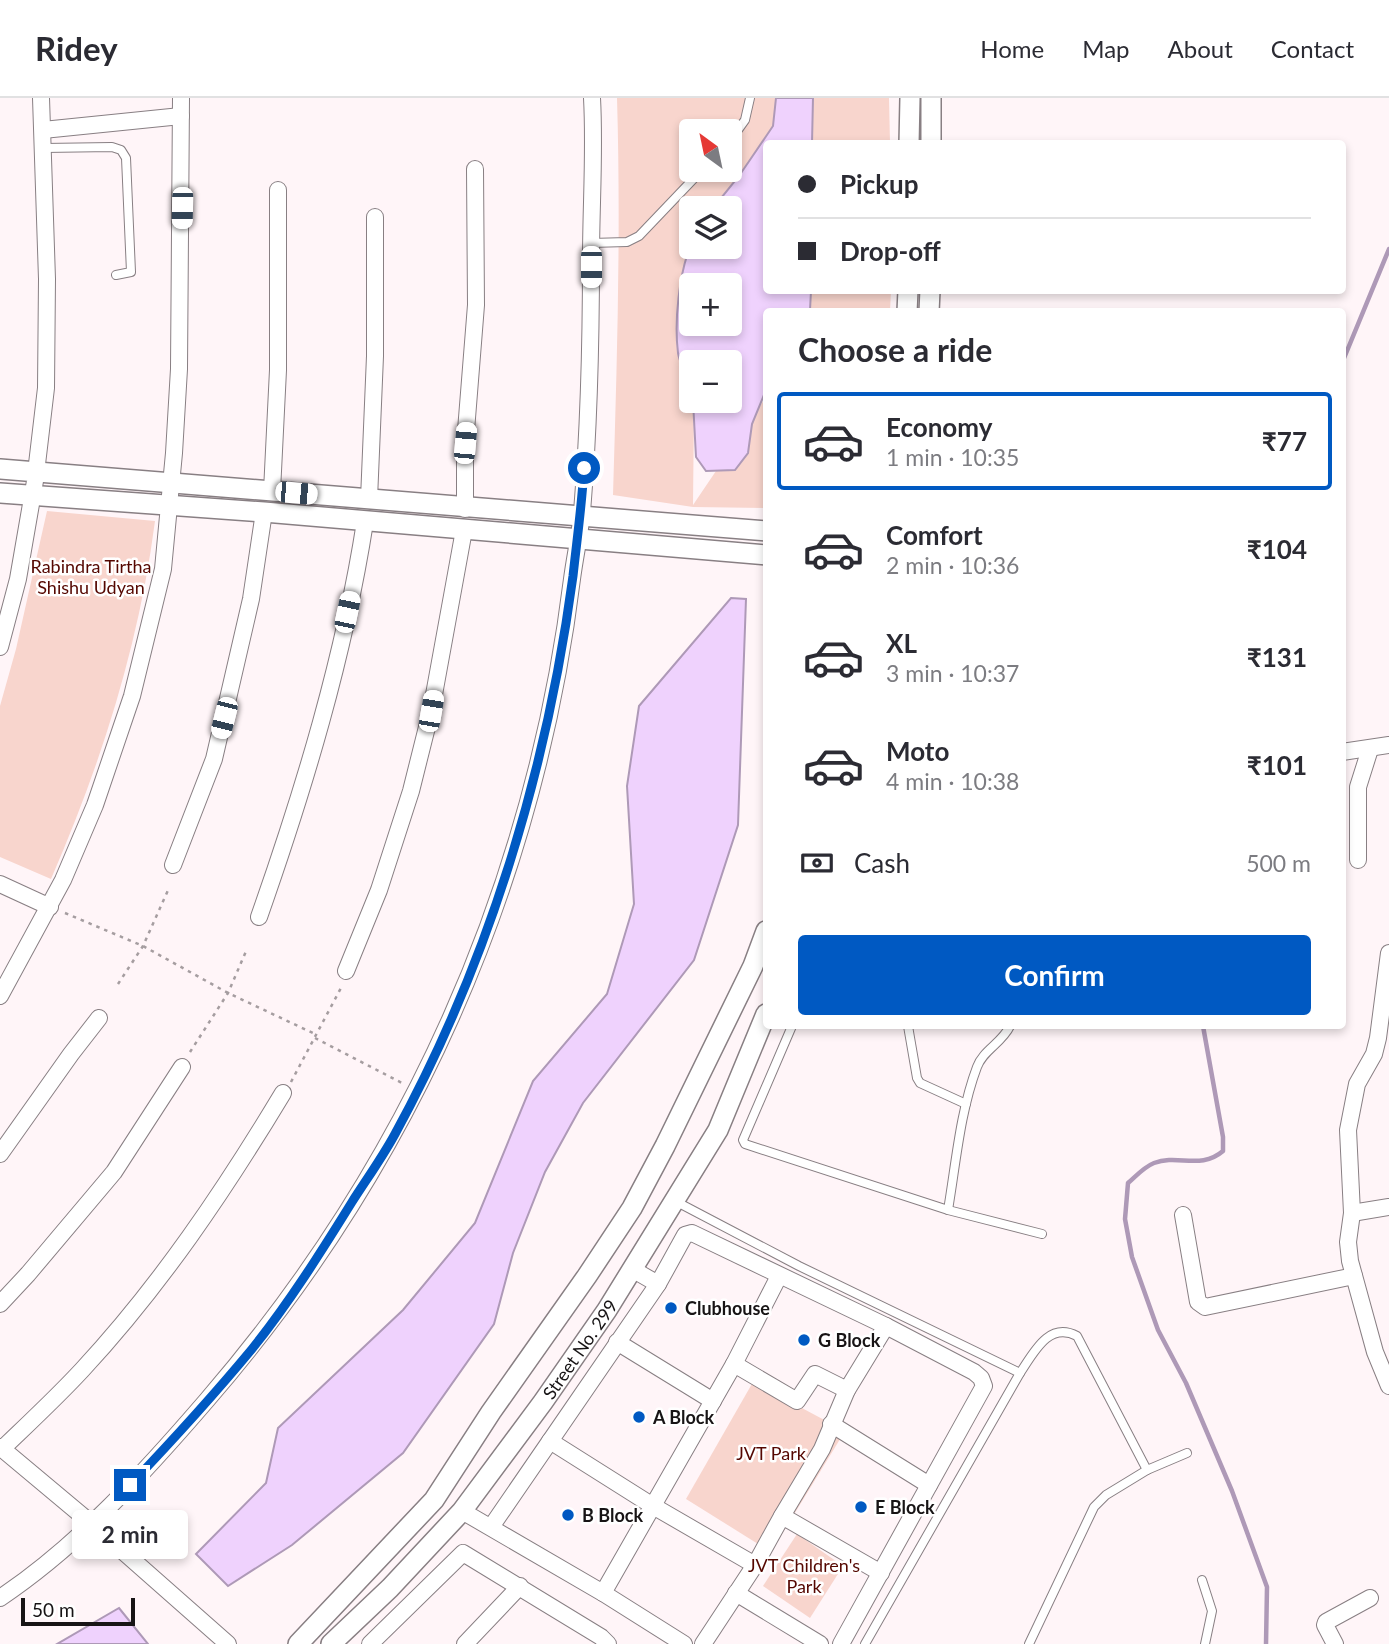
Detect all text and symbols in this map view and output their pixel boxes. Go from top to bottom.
text: Ridey [35,28,118,68]
text: Home [980,34,1044,63]
text: Map [1082,34,1130,63]
text: About [1168,34,1233,63]
text: Contact [1271,34,1354,63]
north arrow [679,119,742,182]
map controls [679,119,742,413]
text: Pickup [840,168,919,200]
car [172,187,193,229]
button: layers [679,196,742,259]
text: Drop-off [840,235,941,267]
car [581,246,602,288]
button: + [679,273,742,336]
text: Choose a ride [798,330,992,369]
button: − [679,350,742,413]
icon: car [802,410,865,473]
text: Economy [886,411,992,443]
car [453,421,478,465]
text: ₹77 [1262,425,1307,457]
text: 1 min · 10:35 [886,443,1019,471]
route start [568,452,600,484]
car [275,481,318,505]
icon: car [802,518,865,581]
text: Comfort [886,519,983,551]
text: ₹104 [1247,533,1307,565]
text: 2 min · 10:36 [886,551,1019,579]
park label: Rabindra Tirtha Shishu Udyan [31,555,151,598]
car [333,589,362,635]
icon: car [802,626,865,689]
text: XL [886,627,917,659]
text: ₹131 [1247,641,1307,673]
text: 3 min · 10:37 [886,659,1019,687]
car [418,688,445,734]
car [209,695,240,741]
icon: car [802,734,865,797]
text: Moto [886,735,949,767]
text: ₹101 [1247,749,1307,781]
text: 4 min · 10:38 [886,767,1019,795]
icon: cash [798,844,836,882]
text: Cash [854,847,910,879]
text: 500 m [1246,849,1311,877]
button: Confirm [798,935,1311,1015]
street label: Street No. 299 [538,1295,622,1403]
place label: Clubhouse [685,1297,770,1319]
marker: Clubhouse [663,1300,679,1316]
place label: G Block [818,1329,881,1351]
marker: G Block [796,1332,812,1348]
place label: A Block [652,1406,714,1428]
marker: A Block [631,1409,647,1425]
park label: JVT Park [736,1442,807,1464]
route end [114,1469,146,1501]
place label: E Block [875,1496,935,1518]
marker: E Block [853,1499,869,1515]
place label: B Block [582,1504,643,1526]
marker: B Block [560,1507,576,1523]
callout: 2 min [72,1510,188,1558]
text: 2 min [101,1520,159,1548]
park label: JVT Children's Park [748,1554,860,1597]
scale bar [21,1595,135,1627]
text: 50 m [32,1598,75,1621]

